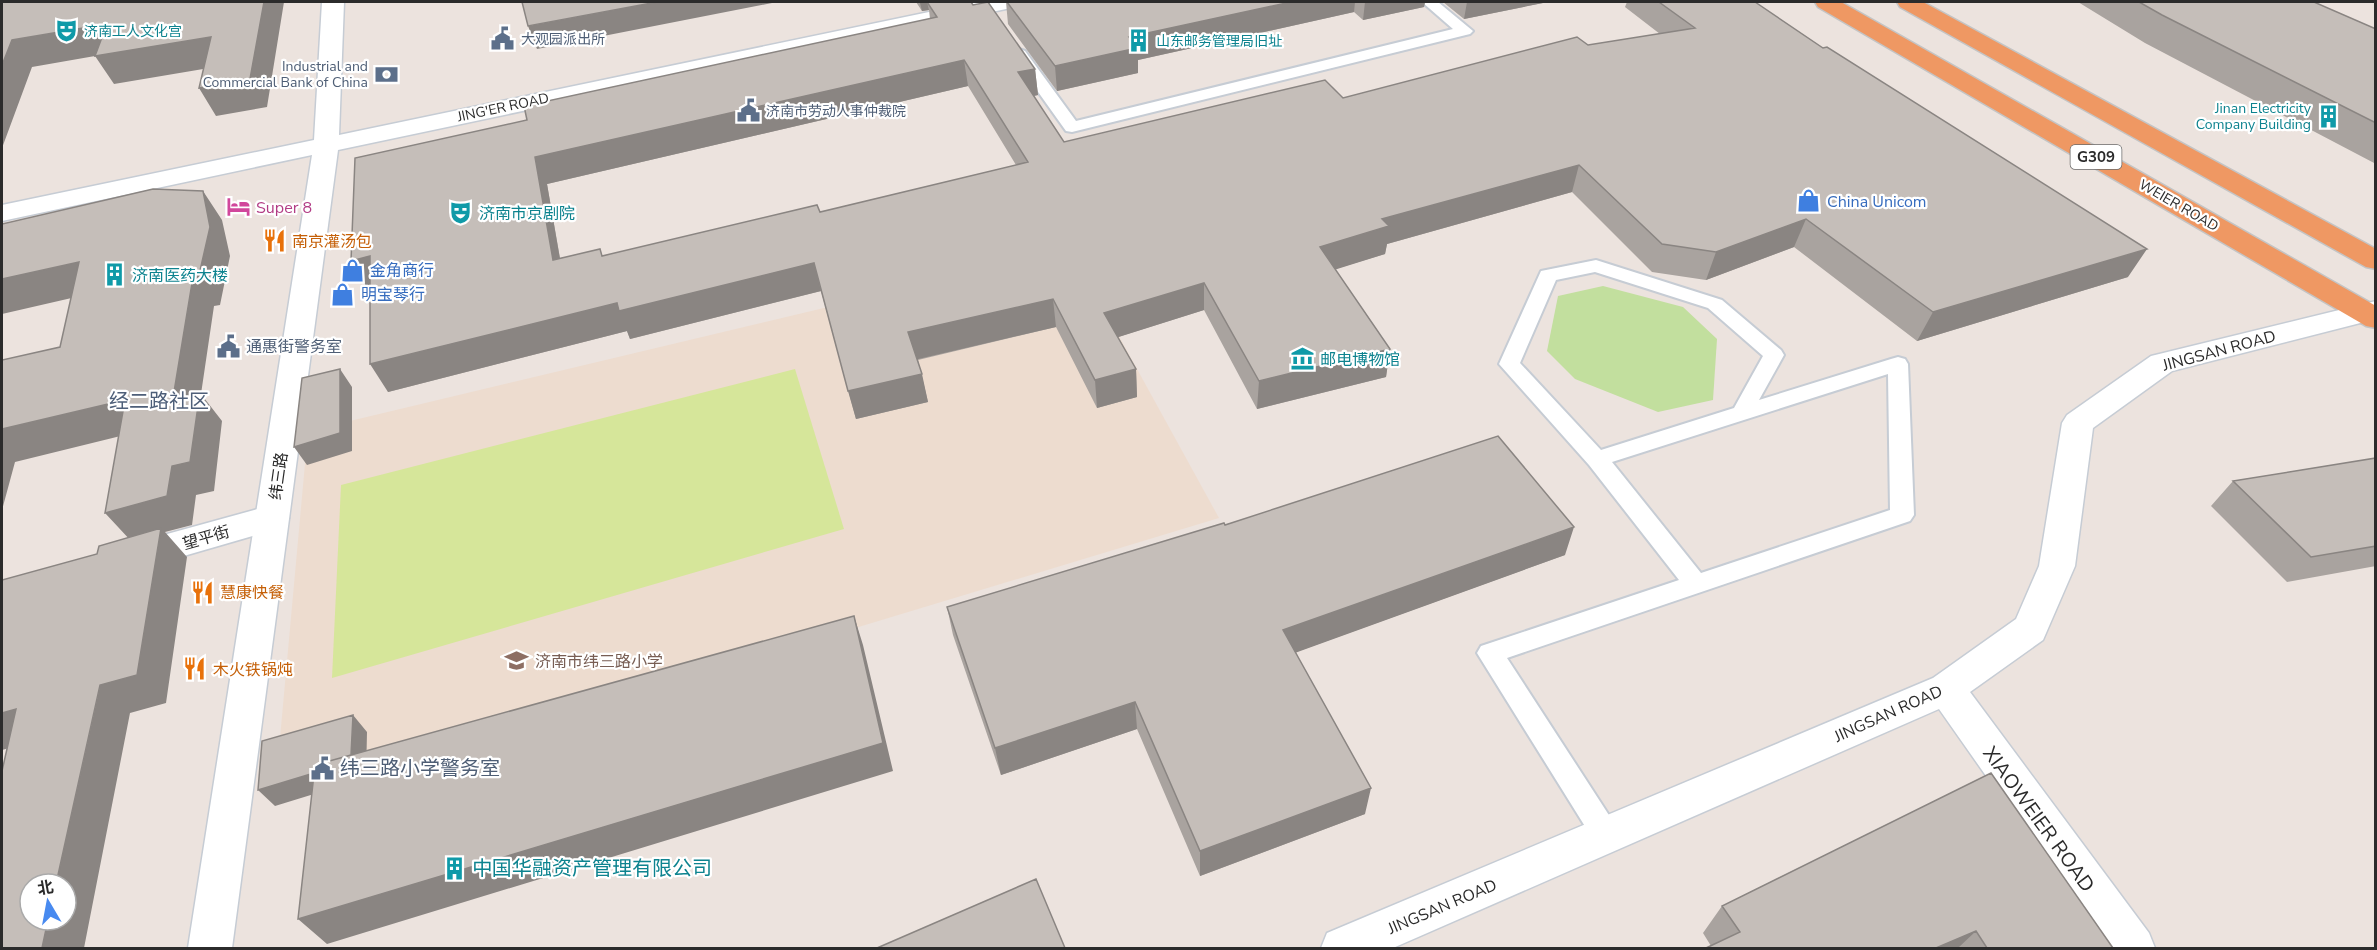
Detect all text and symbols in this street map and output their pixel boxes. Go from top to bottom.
theatre icon: 济南工人文化宫 [53,18,79,44]
place label: 济南工人文化宫 [84,22,182,41]
public building icon: 大观园派出所 [490,26,516,52]
building icon: 山东邮务管理局旧址 [1125,28,1151,54]
place label: 大观园派出所 [521,30,605,49]
place label: 山东邮务管理局旧址 [1156,32,1282,51]
place label: Industrial and Commercial Bank of China [203,57,368,92]
bank icon: Industrial and Commercial Bank of China [373,61,399,87]
street label: JING'ER ROAD [455,88,551,127]
public building icon: 济南市劳动人事仲裁院 [735,98,761,124]
place label: Jinan Electricity Company Building [2196,99,2312,134]
place label: 济南市劳动人事仲裁院 [766,102,906,121]
building icon: Jinan Electricity Company Building [2316,103,2342,129]
road number: G309 [2070,145,2122,169]
street label: WEIER ROAD [2136,175,2222,236]
shop icon: China Unicom [1796,188,1822,214]
place label: China Unicom [1827,191,1927,213]
hotel icon: Super 8 [225,194,251,220]
place label: Super 8 [256,197,312,219]
theatre icon: 济南市京剧院 [448,200,474,226]
place label: 济南市京剧院 [479,203,575,225]
restaurant icon: 南京灌汤包 [261,228,287,254]
place label: 南京灌汤包 [292,231,372,253]
shop icon: 金角商行 [339,257,365,283]
place label: 金角商行 [370,260,434,282]
building icon: 济南医药大楼 [101,262,127,288]
place label: 济南医药大楼 [132,265,228,287]
shop icon: 明宝琴行 [330,281,356,307]
place label: 明宝琴行 [361,284,425,306]
street label: JINGSAN ROAD [2159,325,2278,377]
public building icon: 通惠街警务室 [215,333,241,359]
place label: 通惠街警务室 [246,336,342,358]
museum icon: 邮电博物馆 [1289,346,1315,372]
place label: 邮电博物馆 [1320,349,1400,371]
district label: 经二路社区 [109,388,209,415]
street label: 纬三路 [265,451,293,501]
street label: 望平街 [180,521,232,555]
restaurant icon: 慧康快餐 [189,579,215,605]
place label: 慧康快餐 [220,582,284,604]
school or university icon: 济南市纬三路小学 [504,648,530,674]
place label: 济南市纬三路小学 [535,651,663,673]
restaurant icon: 木火铁锅炖 [182,656,208,682]
place label: 木火铁锅炖 [213,659,293,681]
street label: JINGSAN ROAD [1830,680,1946,748]
street label: XIAOWEIER ROAD [1976,741,2101,898]
public building icon: 纬三路小学警务室 [309,755,335,781]
place label: 纬三路小学警务室 [340,755,500,782]
building icon: 中国华融资产管理有限公司 [441,855,467,881]
place label: 中国华融资产管理有限公司 [472,855,712,882]
north arrow [18,872,78,932]
street label: JINGSAN ROAD [1384,874,1500,940]
text: 北 [36,876,55,900]

